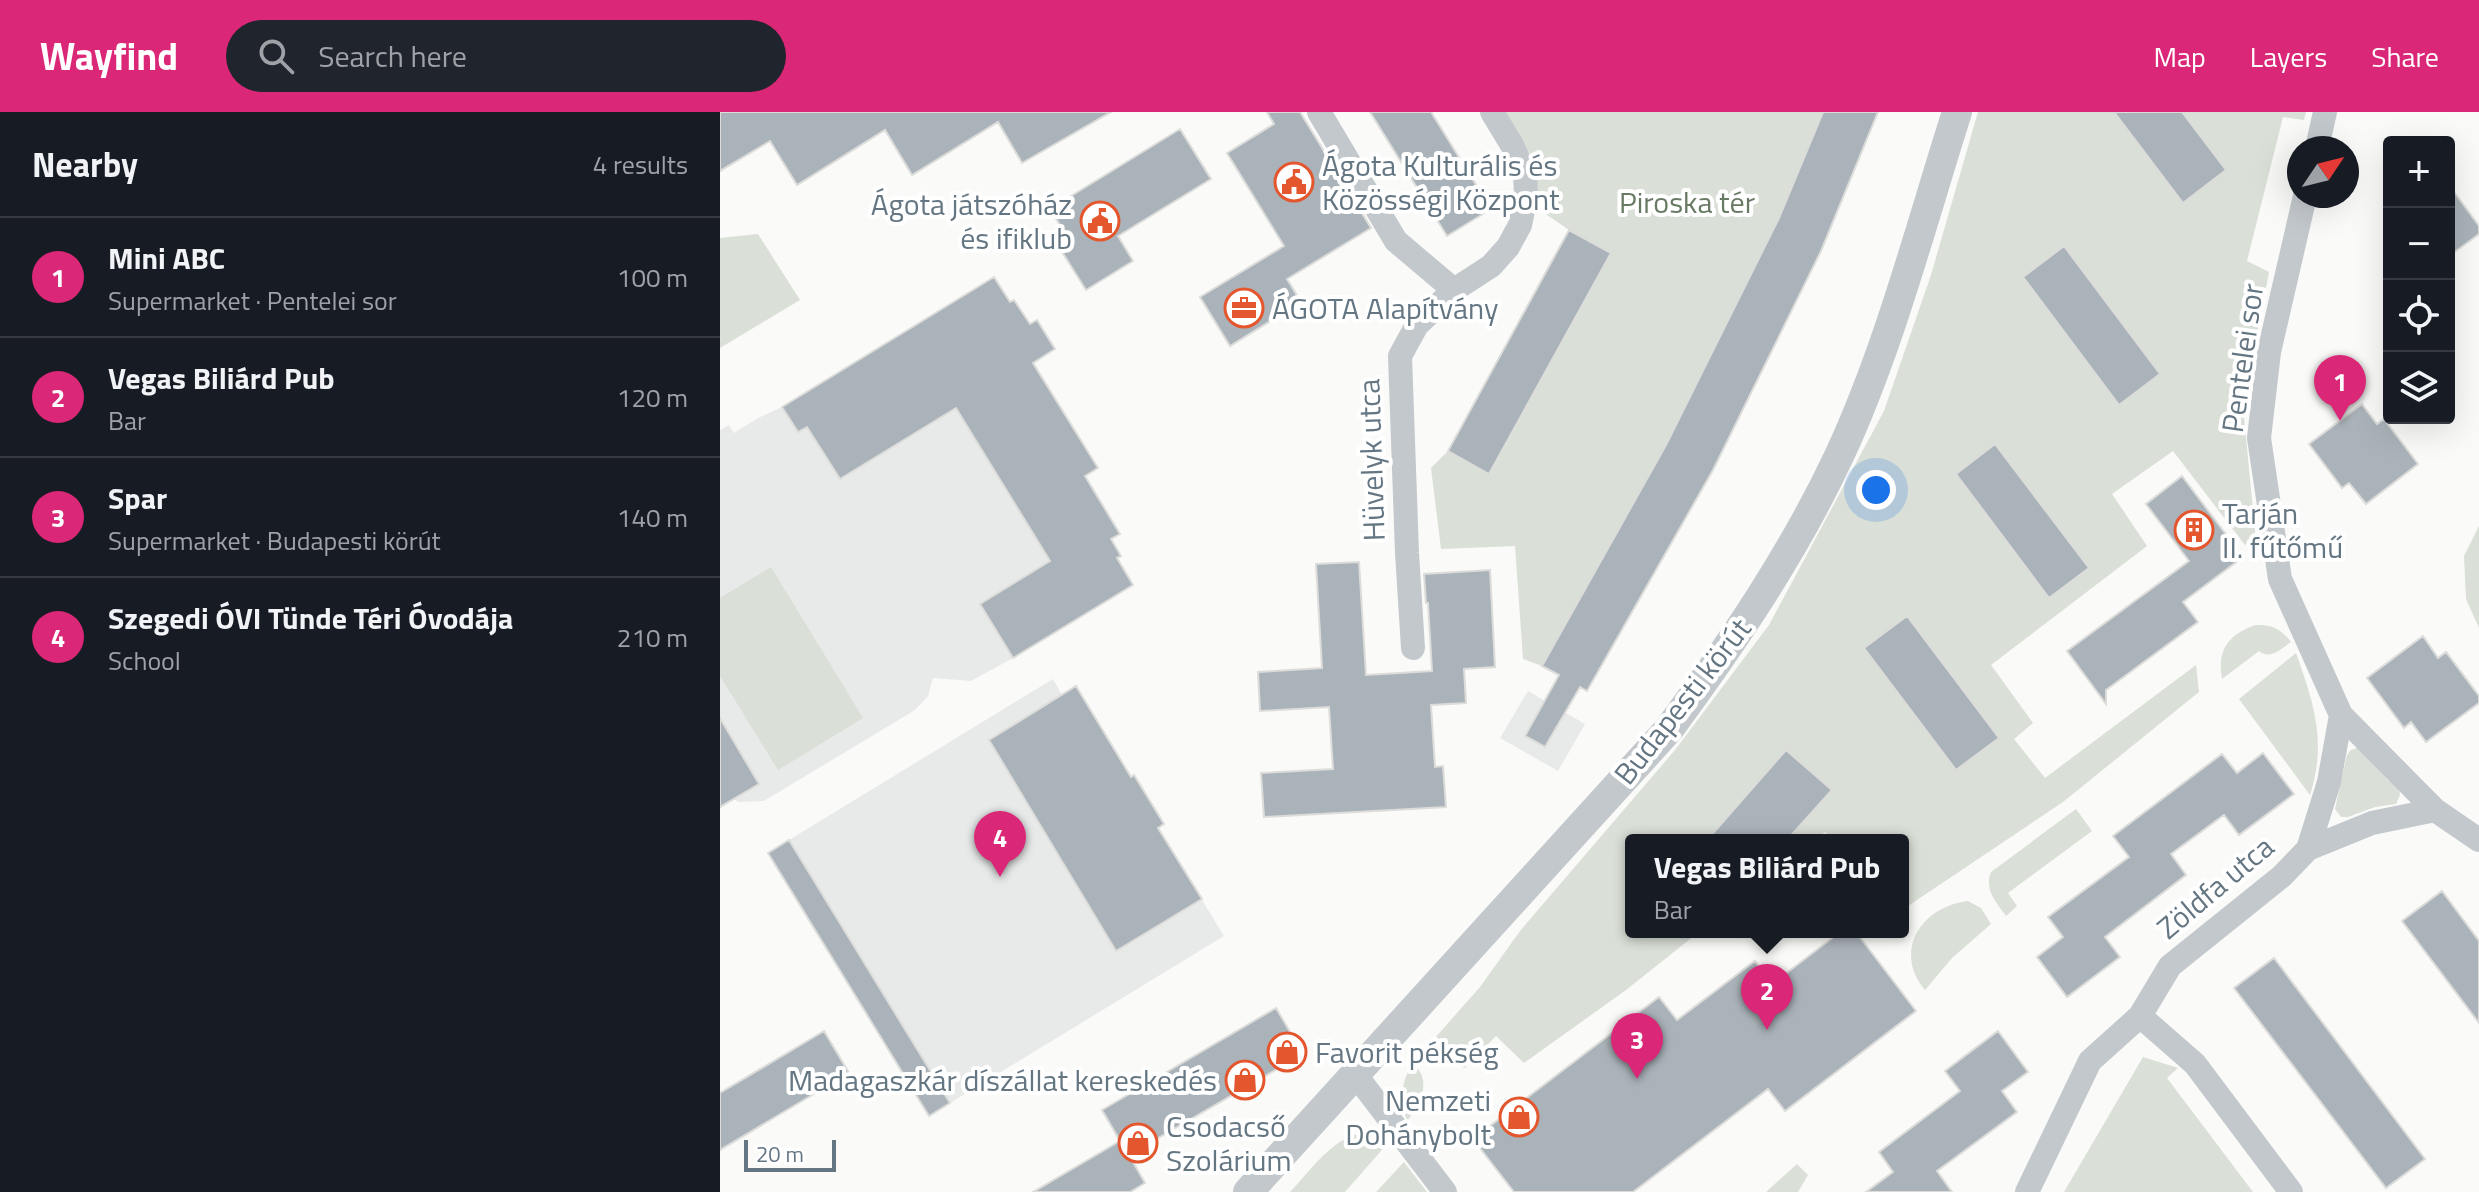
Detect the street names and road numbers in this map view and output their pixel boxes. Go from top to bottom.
street label: Pentelei sor [2209,281,2275,435]
street label: Hüvelyk utca [1345,378,1397,542]
street label: Budapesti körút [1602,607,1762,794]
street label: Zöldfa utca [2146,824,2284,950]

